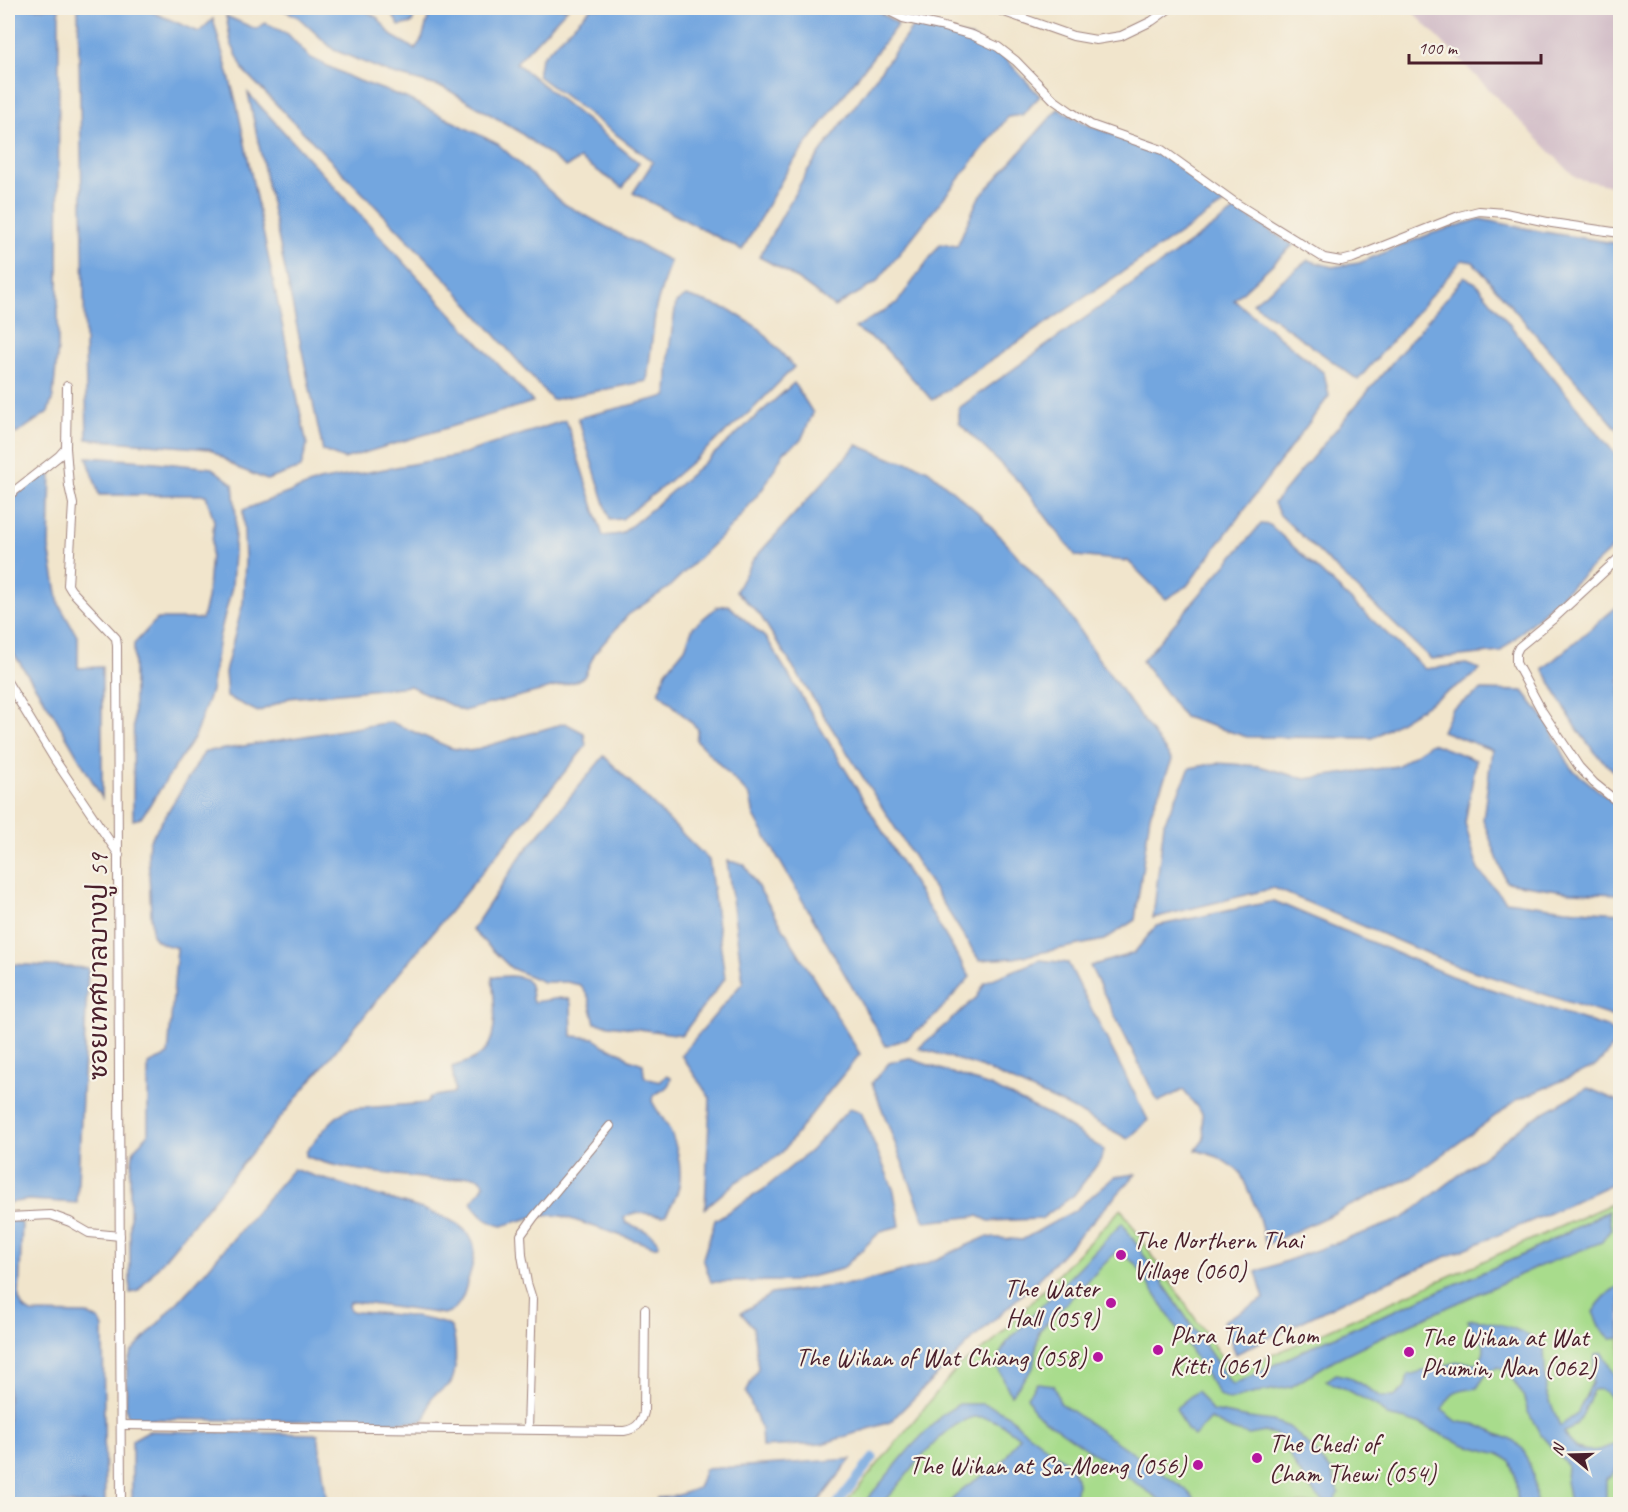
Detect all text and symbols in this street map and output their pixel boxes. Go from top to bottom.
scale bar [1409,27,1541,65]
text: 100 m [1418,37,1459,59]
street label: ซอยเทศบาลบางปู 59 [82,851,117,1080]
place label: The Northern Thai Village (060) [1133,1224,1306,1287]
marker: The Northern Thai Village (060) [1114,1248,1128,1262]
place label: The Water Hall (059) [1004,1272,1102,1335]
marker: The Water Hall (059) [1104,1296,1118,1310]
place label: Phra That Chom Kitti (061) [1170,1319,1320,1382]
place label: The Wihan at Wat Phumin, Nan (062) [1421,1321,1598,1384]
place label: The Wihan of Wat Chiang (058) [796,1341,1087,1374]
marker: Phra That Chom Kitti (061) [1151,1343,1165,1357]
marker: The Wihan at Wat Phumin, Nan (062) [1402,1345,1416,1359]
marker: The Wihan of Wat Chiang (058) [1091,1350,1105,1364]
north arrow [1541,1425,1601,1485]
place label: The Chedi of Cham Thewi (054) [1269,1427,1437,1490]
text: N [1547,1440,1570,1458]
place label: The Wihan at Sa-Moeng (056) [909,1449,1187,1482]
marker: The Chedi of Cham Thewi (054) [1250,1451,1264,1465]
marker: The Wihan at Sa-Moeng (056) [1191,1458,1205,1472]

